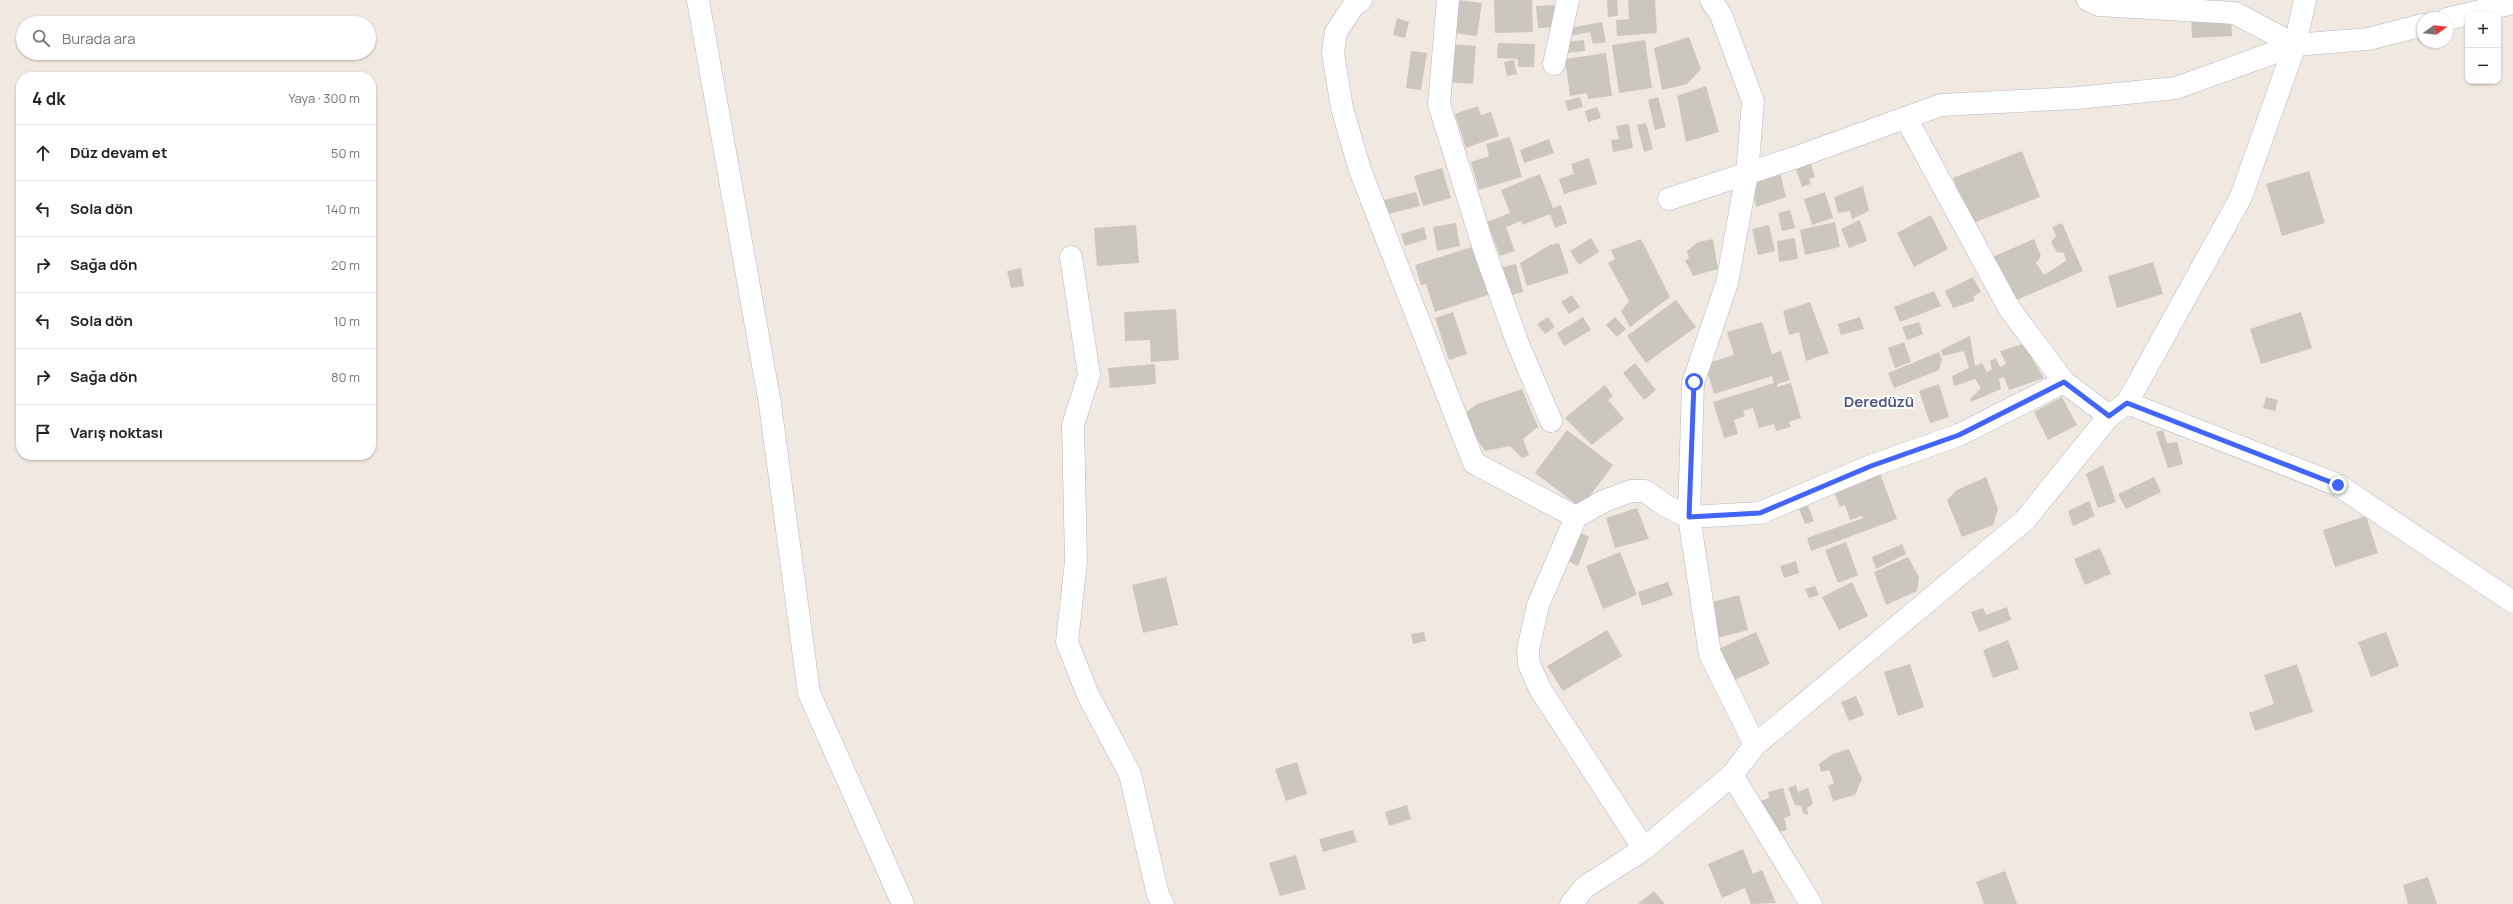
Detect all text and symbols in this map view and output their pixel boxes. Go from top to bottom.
north arrow [2417,12,2453,48]
map controls [2465,12,2501,84]
button: + [2465,12,2501,48]
search box [16,16,376,60]
icon: search [30,27,52,49]
text: Burada ara [62,28,136,49]
button: − [2465,48,2501,84]
text: 4 dk [32,87,65,110]
text: Yaya · 300 m [288,89,360,107]
icon: ahead [32,142,54,164]
text: Düz devam et [70,142,167,163]
text: 50 m [331,144,360,162]
icon: left [32,198,54,220]
text: Sola dön [70,198,133,219]
text: 140 m [326,200,360,218]
icon: right [32,254,54,276]
text: Sağa dön [70,254,137,275]
text: 20 m [331,256,360,274]
icon: left [32,310,54,332]
text: Sola dön [70,310,133,331]
text: 10 m [333,312,360,330]
icon: right [32,366,54,388]
text: Sağa dön [70,366,137,387]
text: 80 m [331,368,360,386]
route start [1685,373,1703,391]
district label: Deredüzü [1844,391,1914,412]
icon: arrive [32,422,54,444]
text: Varış noktası [70,422,163,443]
route end [2329,476,2347,494]

